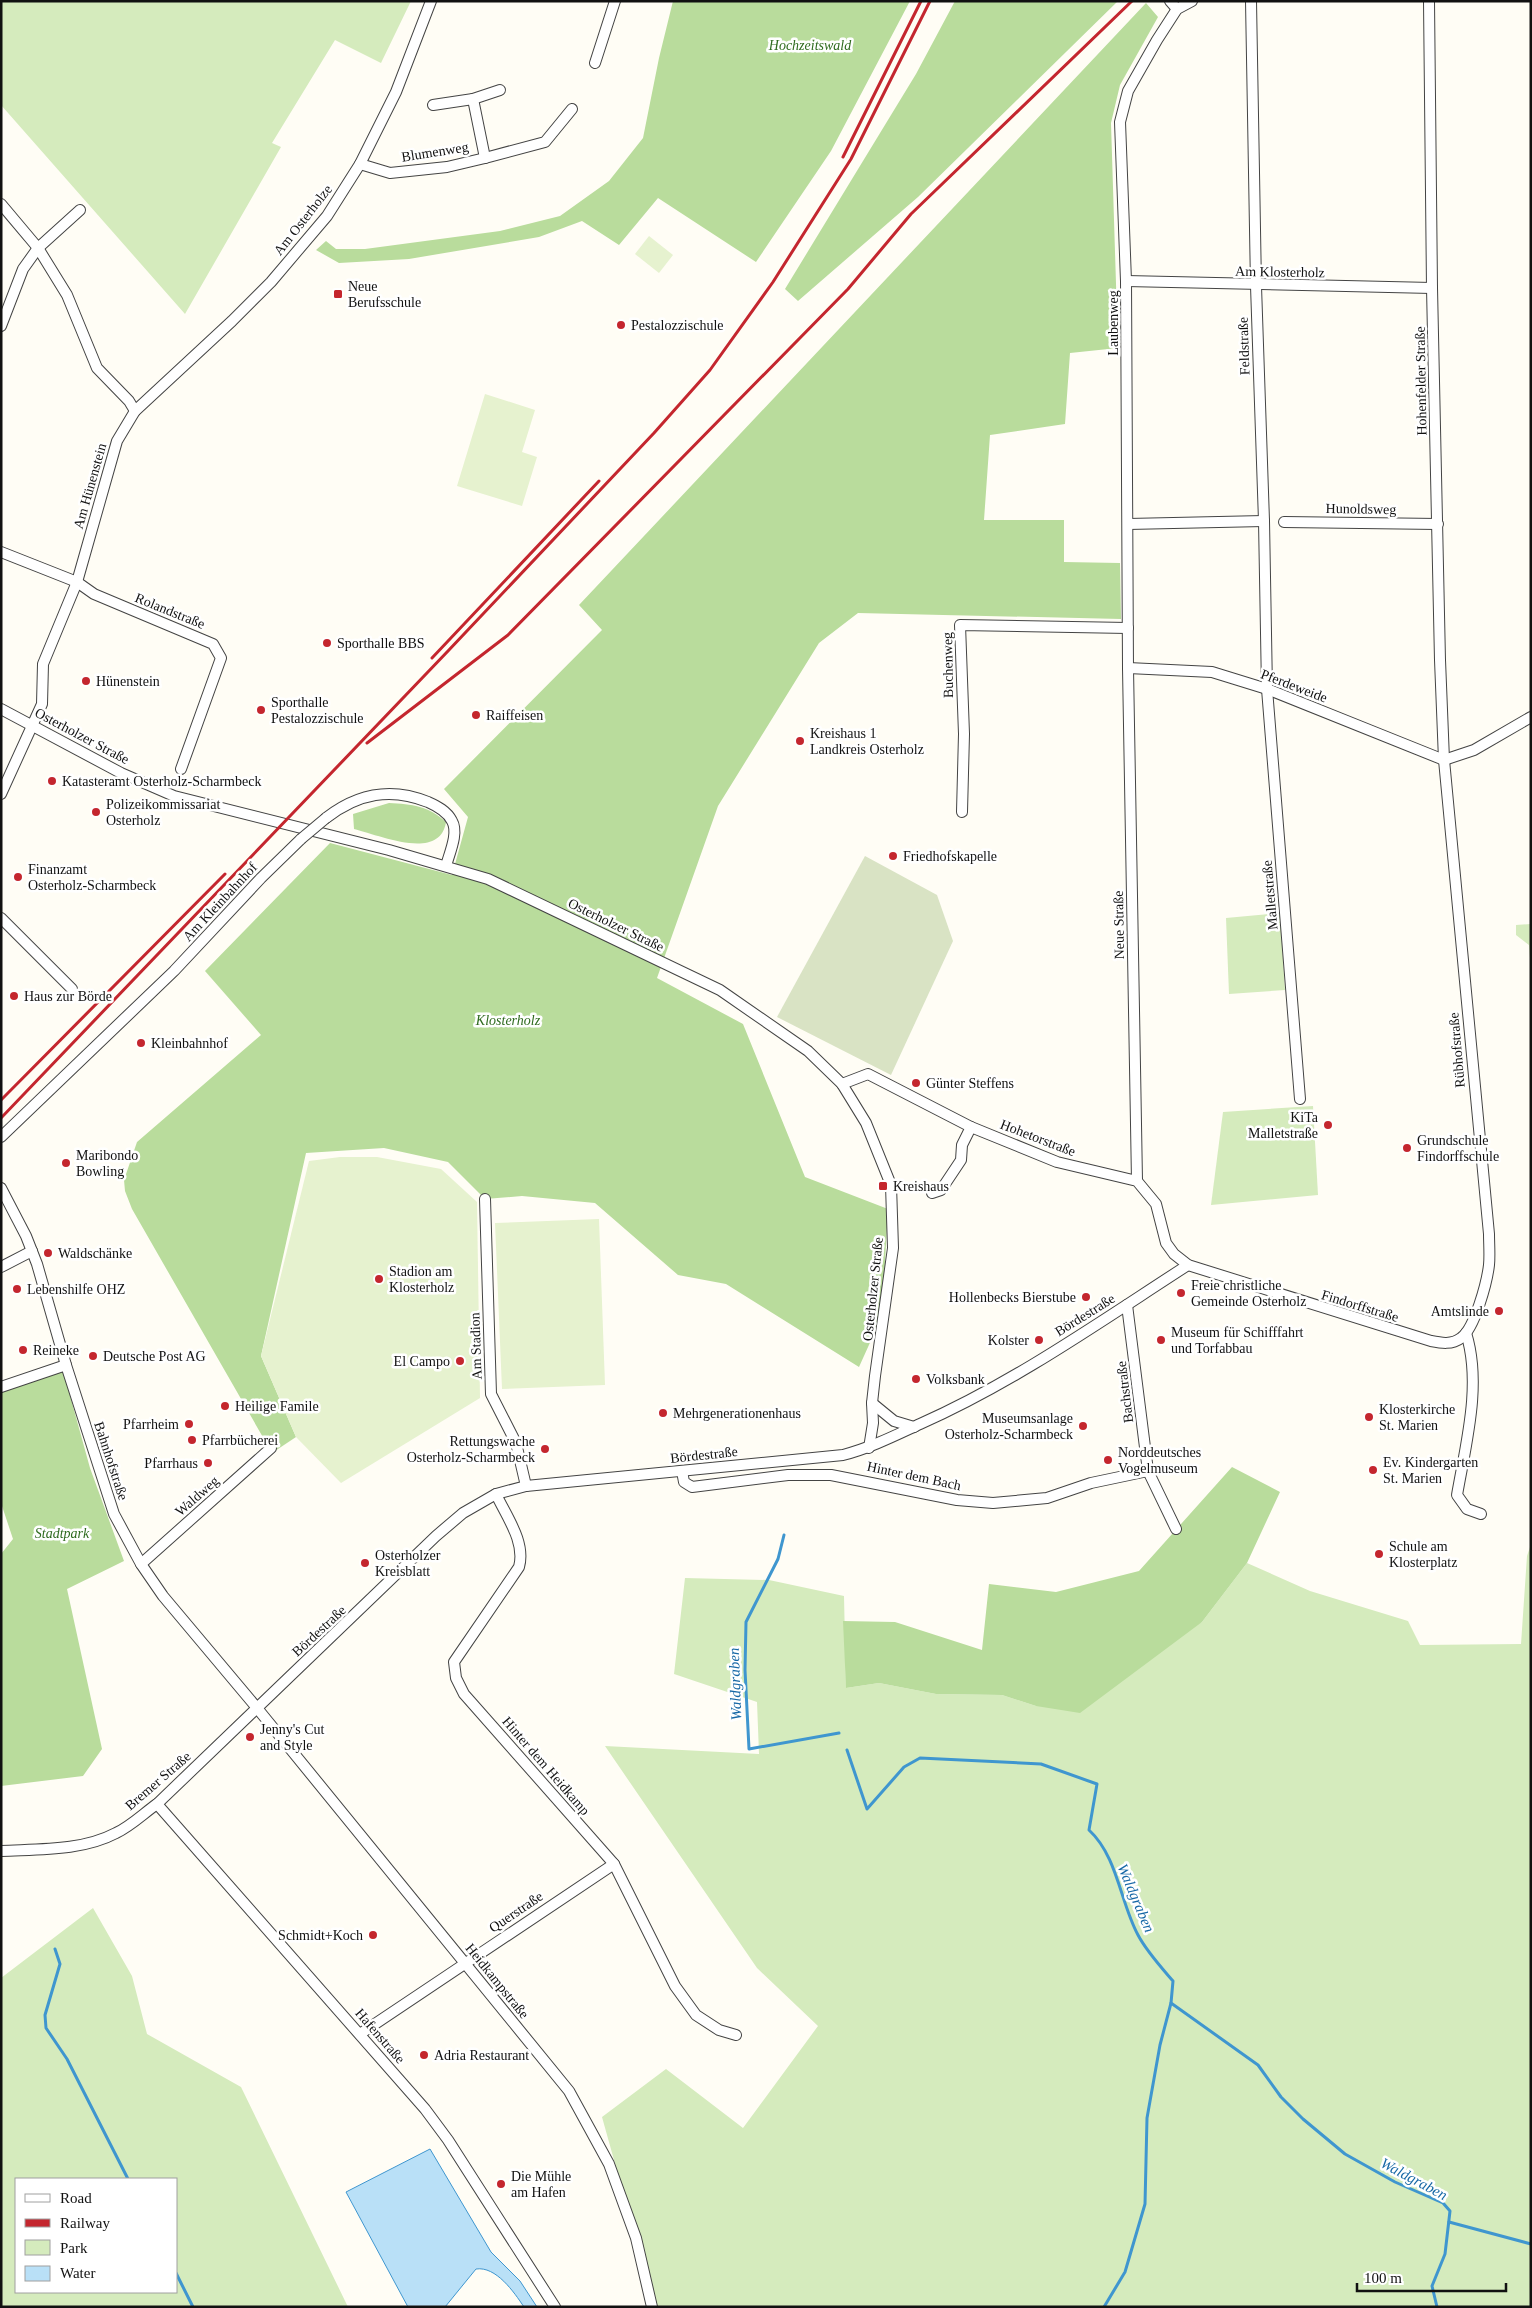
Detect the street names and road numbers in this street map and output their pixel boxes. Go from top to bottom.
street label: Blumenweg [400,139,470,165]
street label: Am Osterholze [271,182,335,258]
street label: Am Klosterholz [1235,264,1325,280]
street label: Laubenweg [1106,290,1121,356]
street label: Feldstraße [1235,317,1253,375]
street label: Hohenfelder Straße [1413,326,1429,436]
street label: Am Hünenstein [71,442,109,530]
street label: Hunoldsweg [1325,501,1397,517]
street label: Rolandstraße [133,590,207,632]
street label: Buchenweg [940,632,956,698]
street label: Pferdeweide [1259,666,1329,706]
street label: Osterholzer Straße [32,705,132,767]
street label: Malletstraße [1259,859,1281,931]
street label: Am Kleinbahnhof [180,860,260,944]
street label: Neue Straße [1111,890,1127,960]
street label: Osterholzer Straße [566,895,666,955]
street label: Rübhofstraße [1446,1012,1468,1088]
street label: Hohetorstraße [998,1117,1078,1159]
street label: Osterholzer Straße [860,1236,886,1342]
street label: Findorffstraße [1320,1287,1400,1325]
street label: Bördestraße [1052,1291,1118,1339]
street label: Am Stadion [467,1312,485,1380]
street label: Bachstraße [1114,1360,1136,1424]
street label: Bahnhofstraße [91,1420,131,1502]
street label: Bördestraße [670,1444,738,1466]
street label: Hinter dem Bach [866,1459,962,1493]
street label: Waldweg [172,1473,222,1519]
street label: Bördestraße [289,1602,349,1660]
street label: Hinter dem Heidkamp [499,1714,593,1818]
street label: Bremer Straße [122,1749,194,1813]
street label: Querstraße [486,1889,546,1935]
street label: Heidkampstraße [462,1941,532,2021]
street label: Hafenstraße [352,2006,408,2066]

